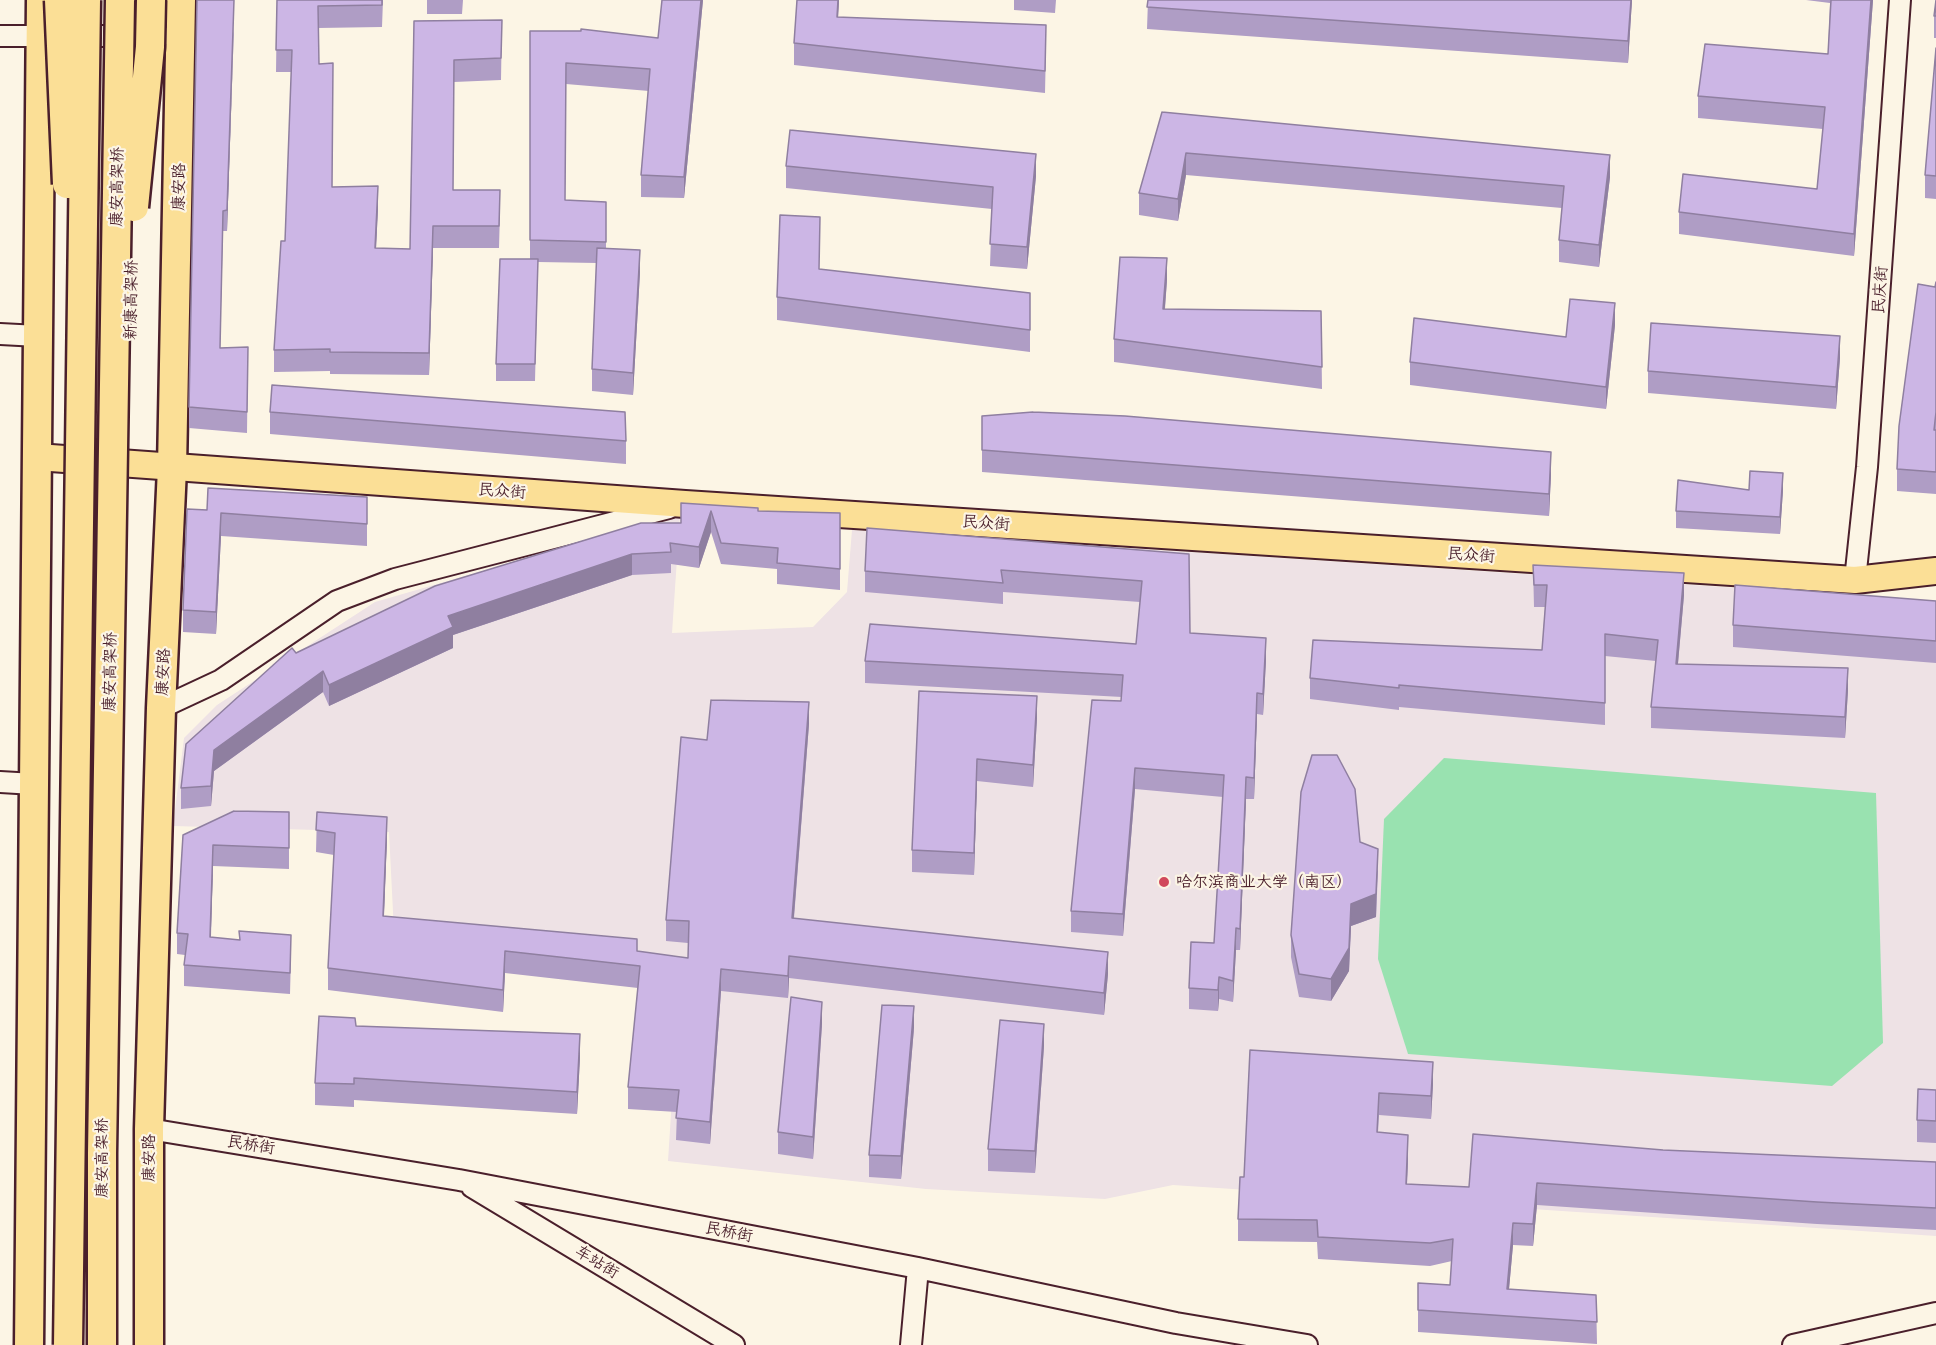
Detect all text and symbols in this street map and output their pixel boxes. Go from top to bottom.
street label: 康安高架桥 [107,147,127,227]
street label: 康安路 [169,163,189,211]
street label: 新康高架桥 [121,260,141,340]
street label: 民庆街 [1869,265,1891,315]
street label: 民众街 [477,480,527,502]
street label: 民众街 [961,512,1011,534]
street label: 民众街 [1446,544,1496,566]
street label: 康安高架桥 [100,632,120,712]
street label: 康安路 [152,648,174,696]
place label: 哈尔滨商业大学（南区） [1176,872,1352,892]
marker: 哈尔滨商业大学（南区） [1157,875,1171,889]
street label: 康安高架桥 [92,1118,112,1198]
street label: 民桥街 [226,1132,276,1158]
street label: 康安路 [139,1134,159,1182]
street label: 民桥街 [704,1218,754,1246]
street label: 车站街 [571,1241,623,1283]

